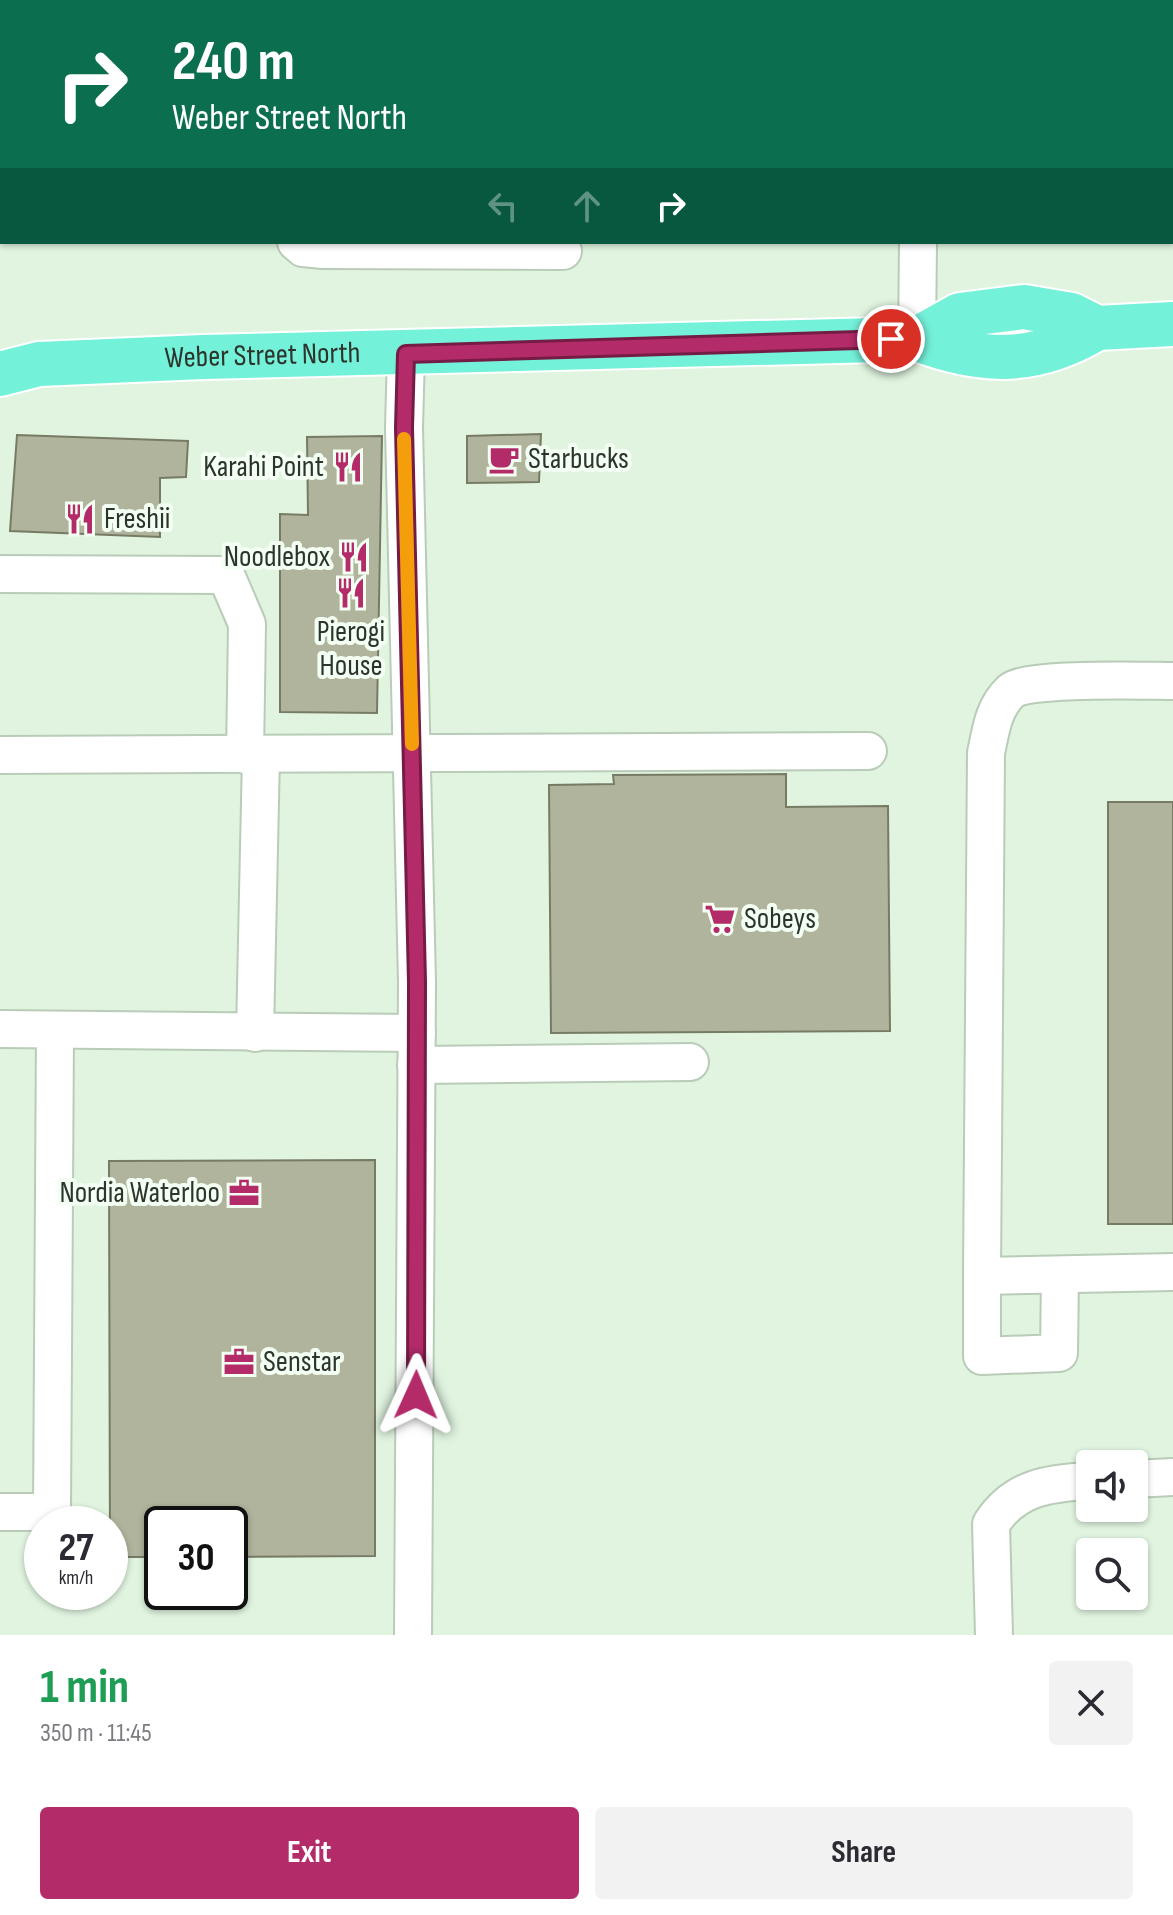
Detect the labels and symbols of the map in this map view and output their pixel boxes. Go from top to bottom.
pin [857,305,925,373]
street label: Weber Street North [164,335,361,377]
place label: Starbucks [528,441,629,477]
cafe icon: Starbucks [487,442,521,476]
place label: Karahi Point [203,449,324,485]
restaurant icon: Karahi Point [331,450,365,484]
place label: Freshii [104,501,170,537]
restaurant icon: Freshii [63,502,97,536]
place label: Noodlebox [224,539,330,575]
restaurant icon: Noodlebox [337,540,371,574]
restaurant icon: Pierogi House [334,576,368,610]
place label: Pierogi House [317,614,385,684]
place label: Sobeys [744,901,816,937]
supermarket icon: Sobeys [703,902,737,936]
place label: Nordia Waterloo [59,1175,220,1211]
office icon: Nordia Waterloo [227,1176,261,1210]
place label: Senstar [263,1344,341,1380]
office icon: Senstar [222,1345,256,1379]
position arrow [374,1353,458,1437]
speed limit sign: 30 [144,1506,248,1610]

